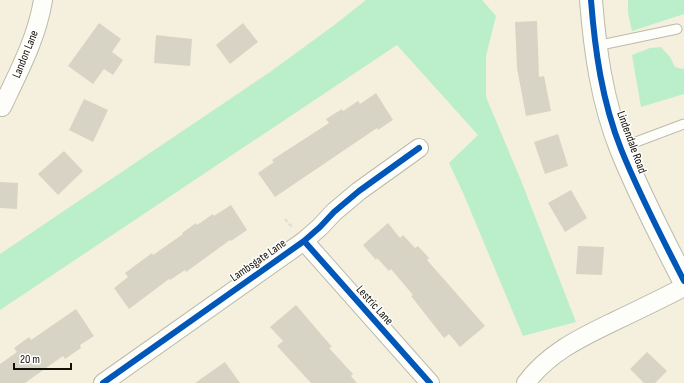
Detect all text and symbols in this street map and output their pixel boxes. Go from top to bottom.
street label: Landon Lane [9,28,42,80]
street label: Lindendale Road [613,109,650,175]
street label: Lambsgate Lane [228,236,289,285]
street label: Lestric Lane [353,282,397,329]
scale bar [14,345,71,371]
text: 20 m [20,352,40,367]

